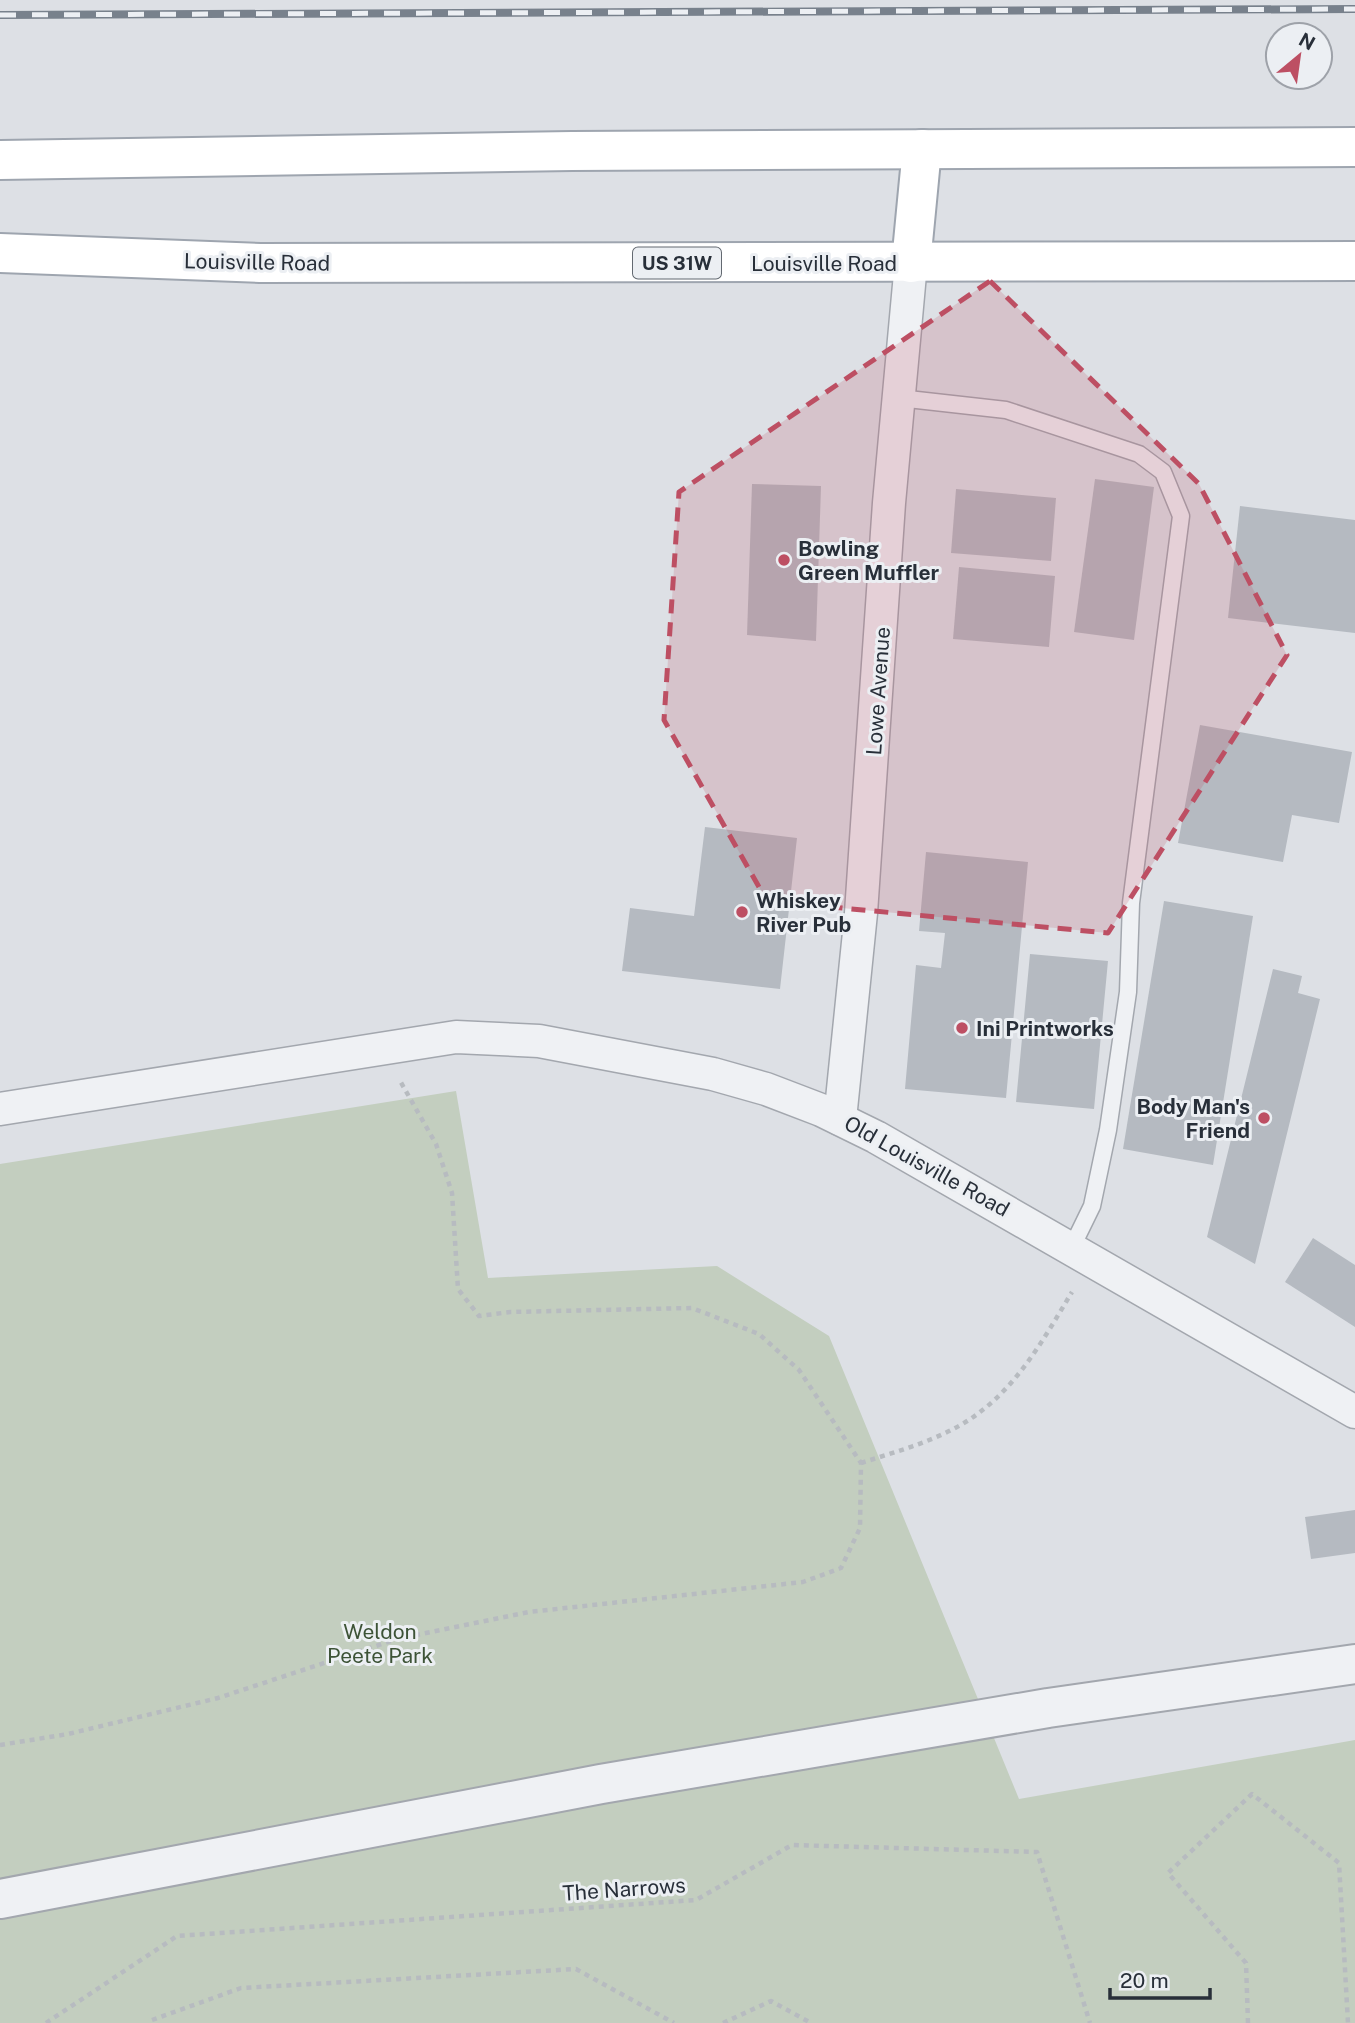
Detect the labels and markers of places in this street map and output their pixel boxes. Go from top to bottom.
place label: Bowling Green Muffler [798,536,940,585]
marker: Bowling Green Muffler [776,552,792,568]
place label: Whiskey River Pub [756,888,851,937]
marker: Whiskey River Pub [734,904,750,920]
place label: Ini Printworks [976,1016,1114,1041]
marker: Ini Printworks [954,1020,970,1036]
place label: Body Man's Friend [1136,1094,1250,1143]
marker: Body Man's Friend [1256,1110,1272,1126]

